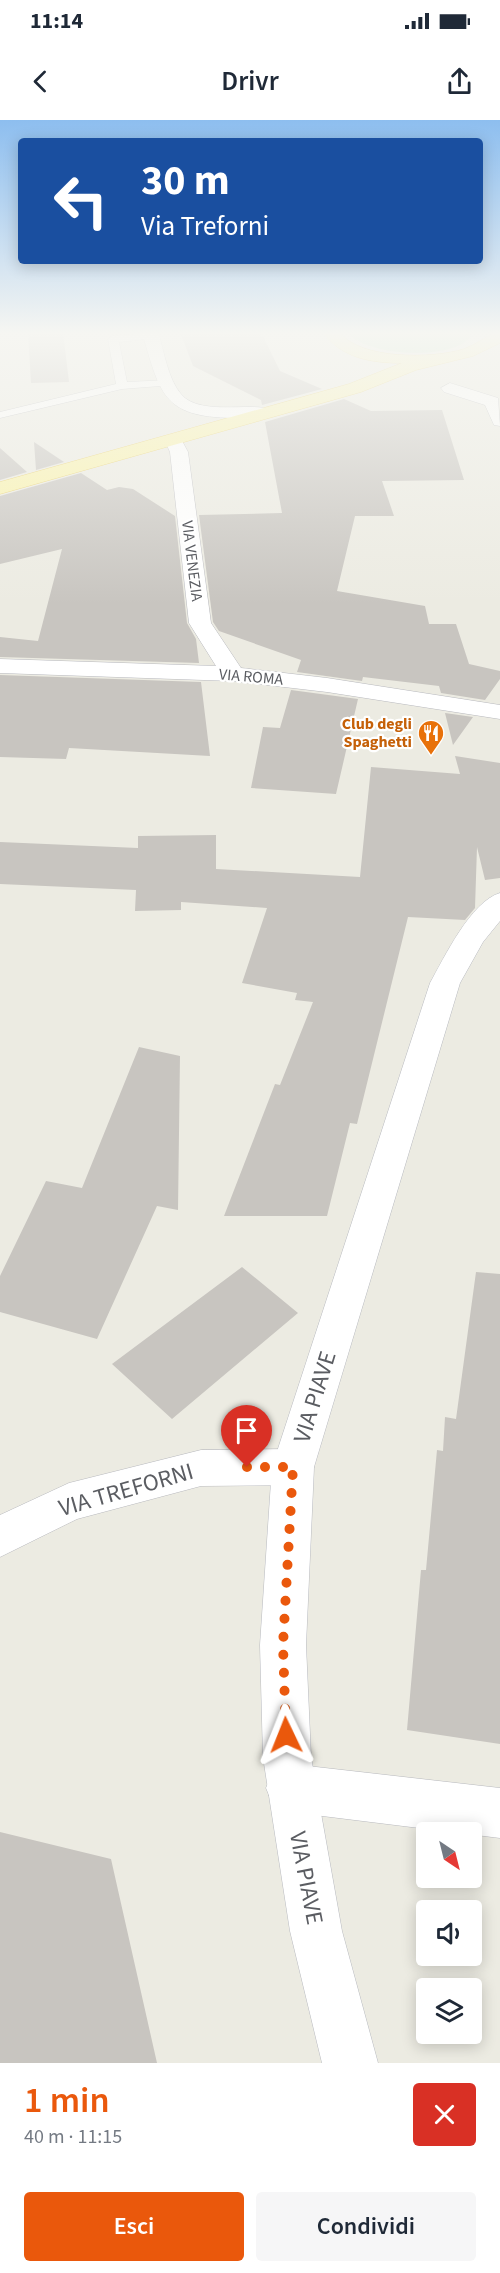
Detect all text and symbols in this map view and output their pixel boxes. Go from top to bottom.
text: 11:14 [30,5,83,37]
text: Drivr [221,62,279,101]
icon: back [24,65,57,98]
icon: share [443,65,476,98]
text: 30 m [141,151,230,211]
icon: left [42,162,120,240]
text: Via Treforni [141,207,269,246]
street label: VIA VENEZIA [176,519,208,603]
street label: VIA ROMA [218,663,284,691]
place label: Club degli Spaghetti [342,713,412,753]
restaurant icon: Club degli Spaghetti [416,718,446,756]
street label: VIA PIAVE [285,1347,345,1447]
pin [221,1405,272,1467]
icon: arrive [230,1414,263,1447]
street label: VIA TREFORNI [54,1454,198,1526]
position arrow [254,1703,318,1767]
north arrow [416,1822,482,1888]
map controls [416,1822,482,2044]
street label: VIA PIAVE [280,1828,332,1928]
button: sound [416,1900,482,1966]
button: layers [416,1978,482,2044]
text: 1 min [24,2075,110,2126]
button: close [413,2083,476,2146]
text: 40 m · 11:15 [24,2123,122,2151]
button: Esci [24,2192,244,2261]
button: Condividi [256,2192,476,2261]

